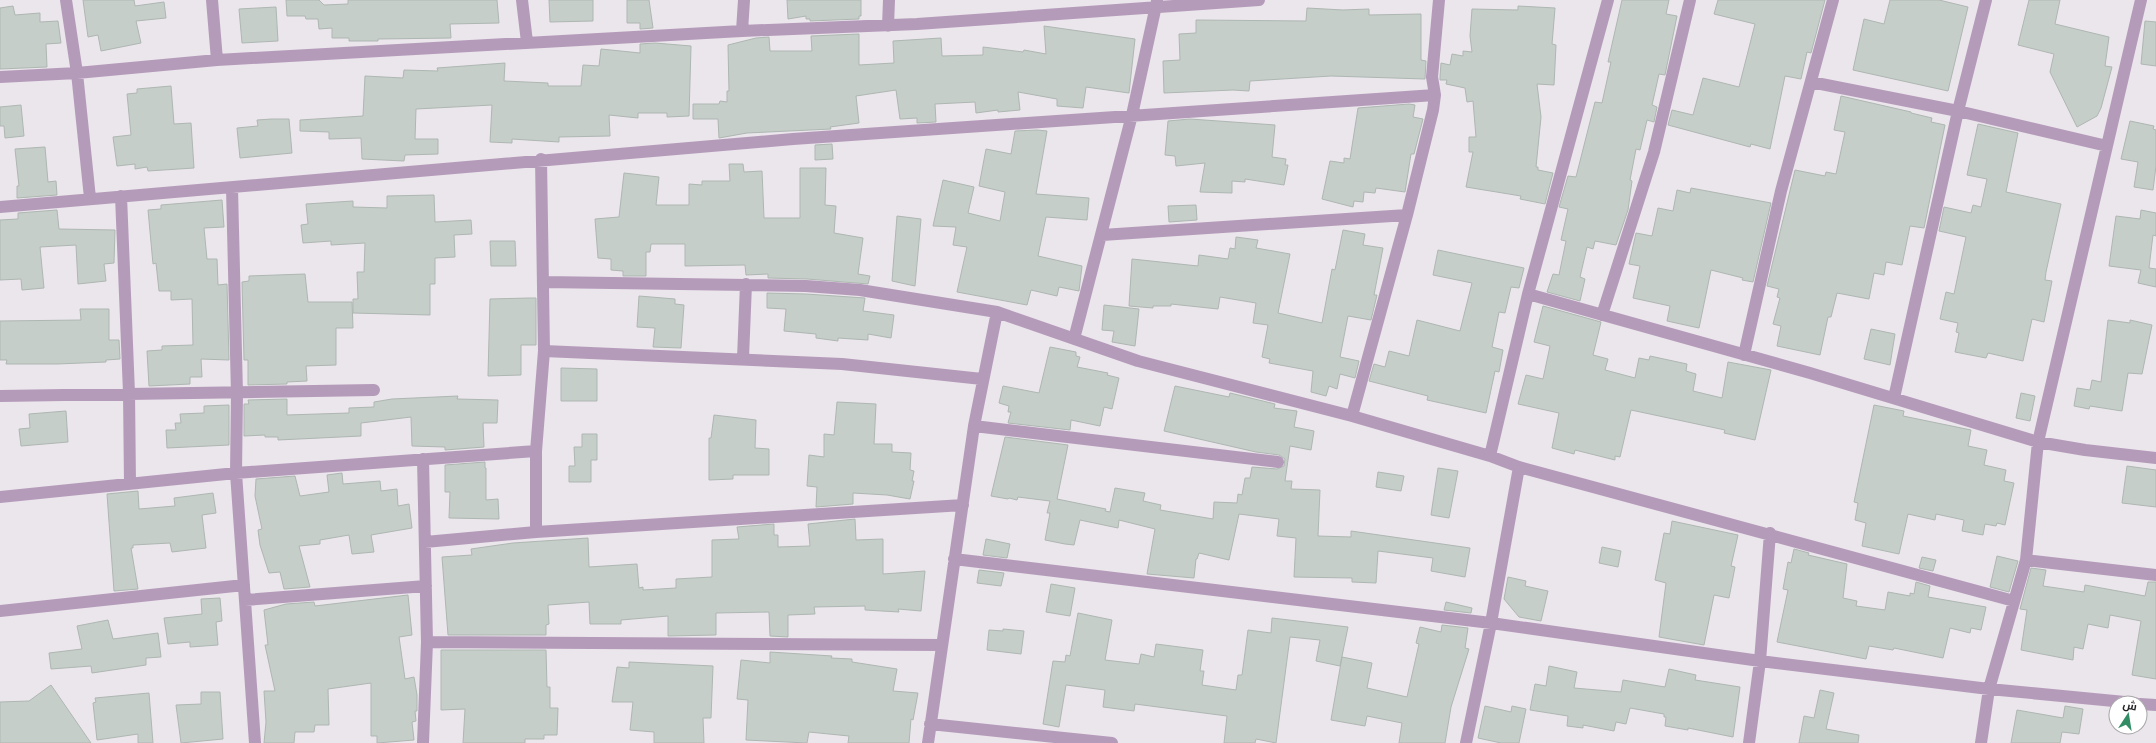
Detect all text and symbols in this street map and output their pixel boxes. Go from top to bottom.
north arrow [2108,695,2148,735]
text: ش [2122,697,2138,715]

